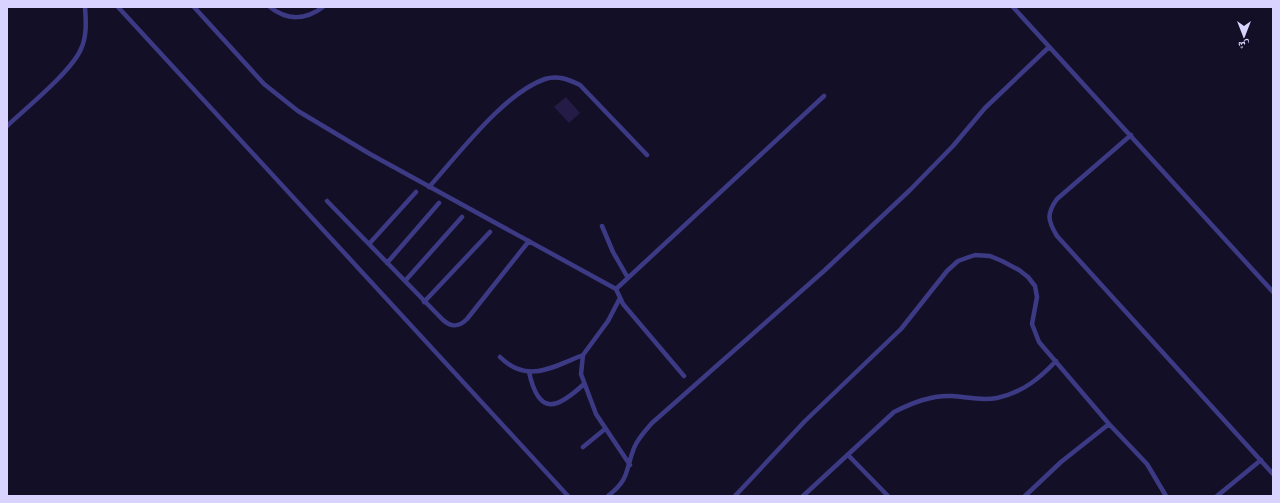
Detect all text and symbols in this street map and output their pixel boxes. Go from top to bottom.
north arrow [1224,16,1264,56]
text: ش [1238,38,1250,54]

